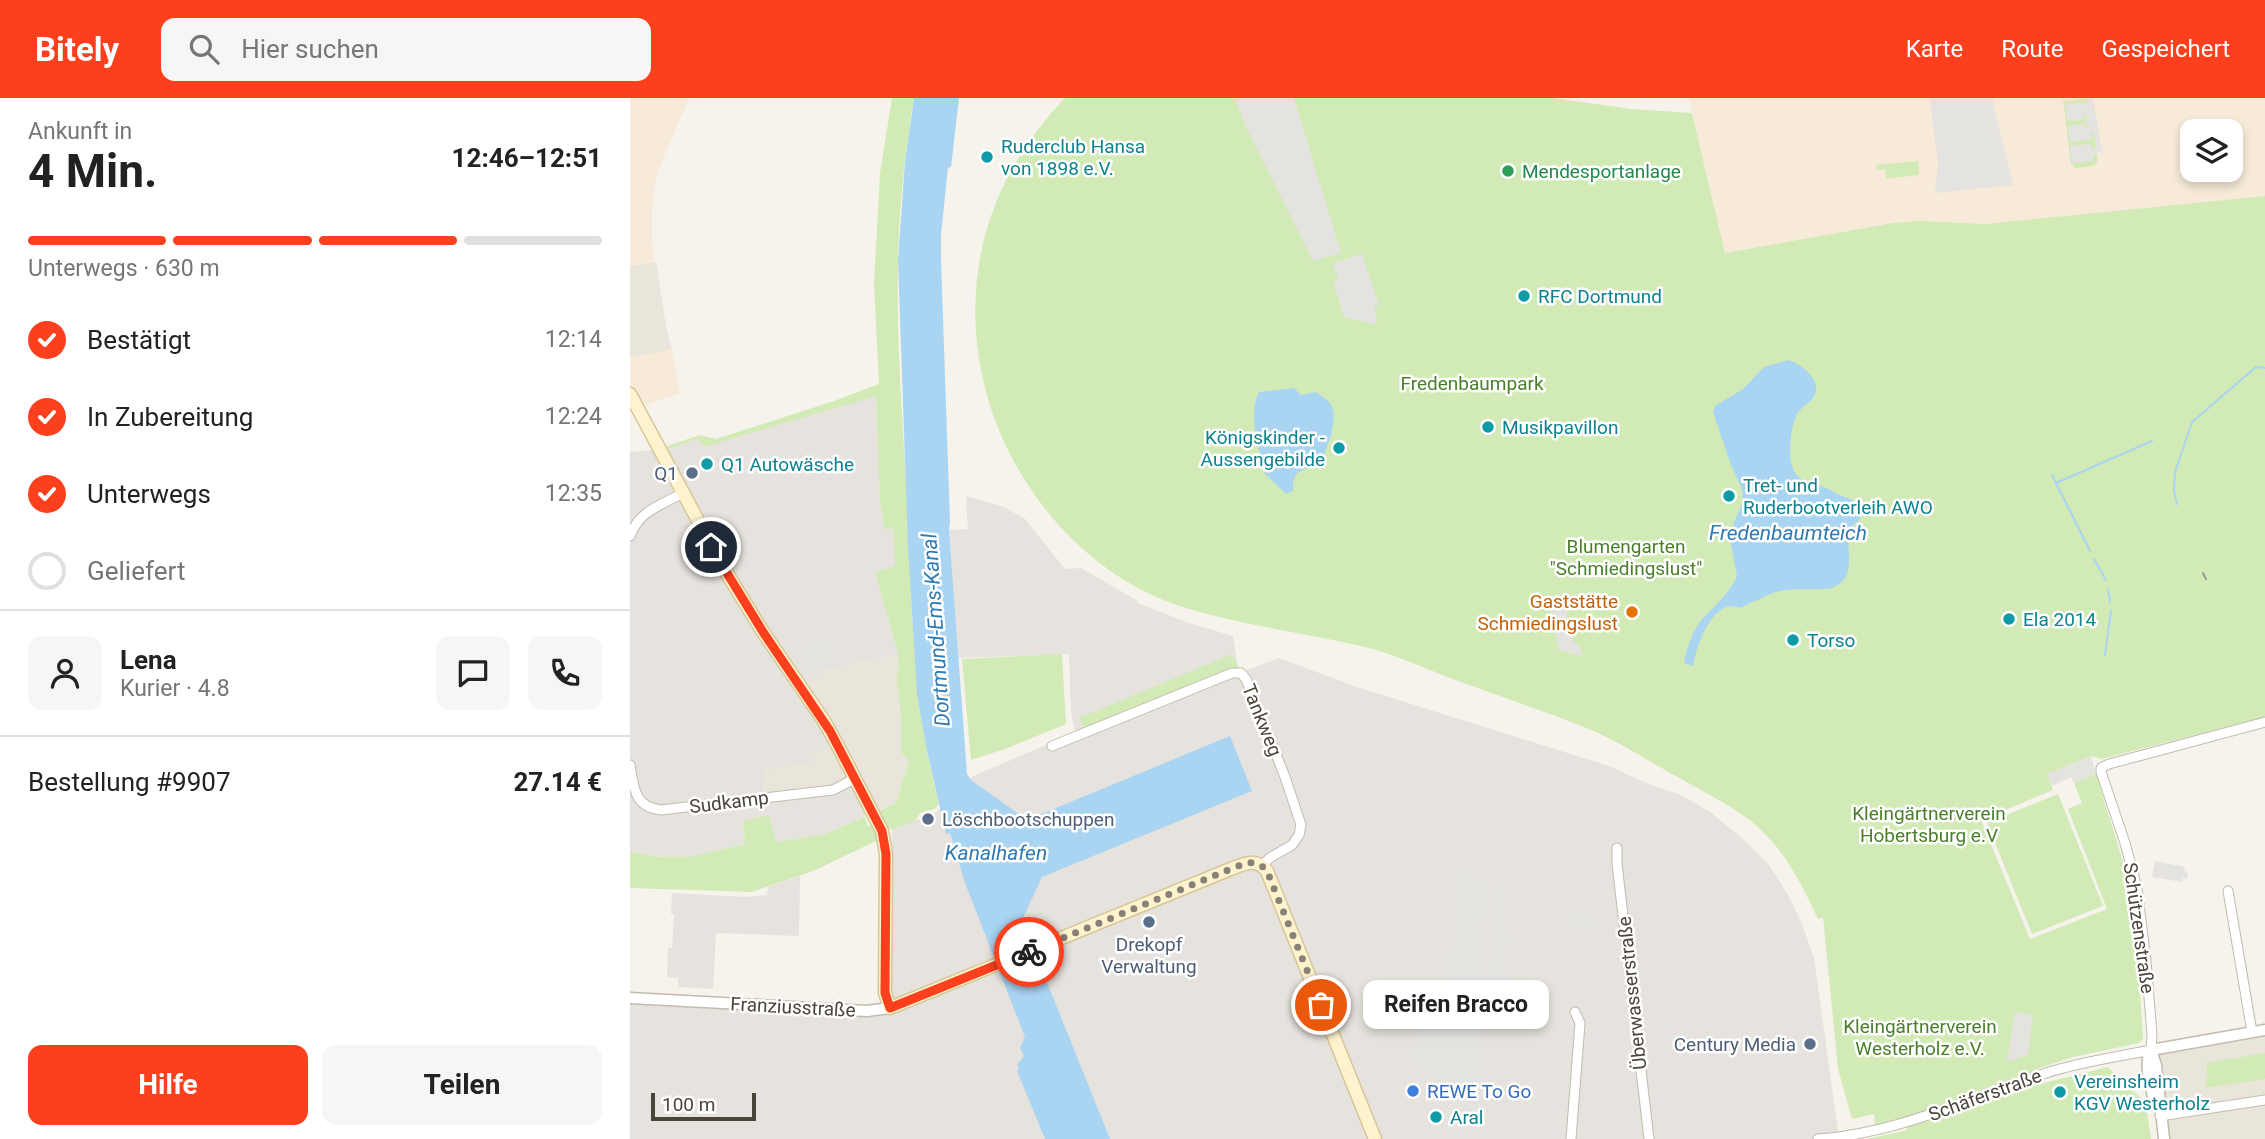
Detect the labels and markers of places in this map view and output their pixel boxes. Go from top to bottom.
place label: Ruderclub Hansa von 1898 e.V. [1001,135,1145,180]
marker: Ruderclub Hansa von 1898 e.V. [979,149,995,165]
place label: Mendesportanlage [1522,160,1681,183]
marker: Mendesportanlage [1500,163,1516,179]
place label: RFC Dortmund [1538,285,1662,308]
marker: RFC Dortmund [1516,288,1532,304]
place label: Musikpavillon [1502,416,1618,439]
marker: Musikpavillon [1480,419,1496,435]
place label: Königskinder - Aussengebilde [1201,426,1325,471]
marker: Königskinder - Aussengebilde [1331,440,1347,456]
place label: Q1 Autowäsche [721,453,854,476]
marker: Q1 Autowäsche [699,456,715,472]
place label: Q1 [654,462,678,485]
marker: Q1 [684,465,700,481]
place label: Tret- und Ruderbootverleih AWO [1743,474,1933,519]
marker: Tret- und Ruderbootverleih AWO [1721,488,1737,504]
pin [681,517,741,577]
place label: Gaststätte Schmiedingslust [1478,590,1618,635]
marker: Gaststätte Schmiedingslust [1624,604,1640,620]
place label: Ela 2014 [2023,608,2097,631]
marker: Ela 2014 [2001,611,2017,627]
place label: Torso [1807,629,1855,652]
marker: Torso [1785,632,1801,648]
place label: Löschbootschuppen [942,808,1114,831]
marker: Löschbootschuppen [920,811,936,827]
marker: Drekopf Verwaltung [1141,914,1157,930]
place label: Drekopf Verwaltung [1101,933,1197,978]
pin [1291,975,1351,1035]
callout: Reifen Bracco [1363,981,1548,1030]
place label: Century Media [1674,1033,1796,1056]
marker: Century Media [1802,1036,1818,1052]
place label: Vereinsheim KGV Westerholz [2074,1070,2210,1115]
place label: REWE To Go [1427,1080,1531,1103]
marker: REWE To Go [1405,1083,1421,1099]
marker: Vereinsheim KGV Westerholz [2052,1084,2068,1100]
place label: Aral [1450,1106,1483,1129]
marker: Aral [1428,1109,1444,1125]

